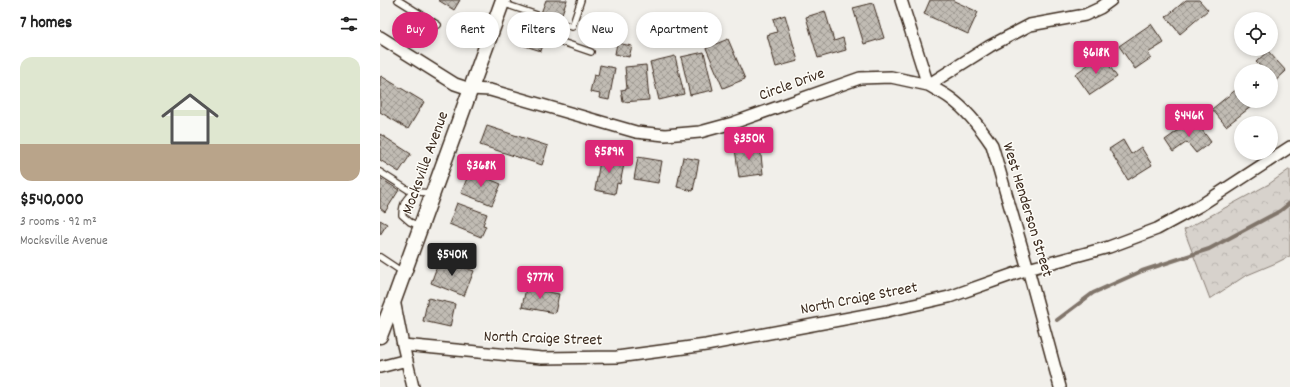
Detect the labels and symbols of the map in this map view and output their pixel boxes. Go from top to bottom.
pin: $618K [1068,41,1124,75]
street label: Circle Drive [756,62,828,108]
pin: $446K [1161,104,1217,138]
street label: Mocksville Avenue [397,108,455,218]
pin: $350K [721,127,777,161]
pin: $589K [581,140,637,174]
street label: West Henderson Street [996,140,1058,280]
pin: $368K [453,154,509,188]
pin: $540K [424,243,480,277]
pin: $777K [512,266,568,300]
street label: North Craige Street [799,276,920,322]
street label: North Craige Street [483,325,603,353]

